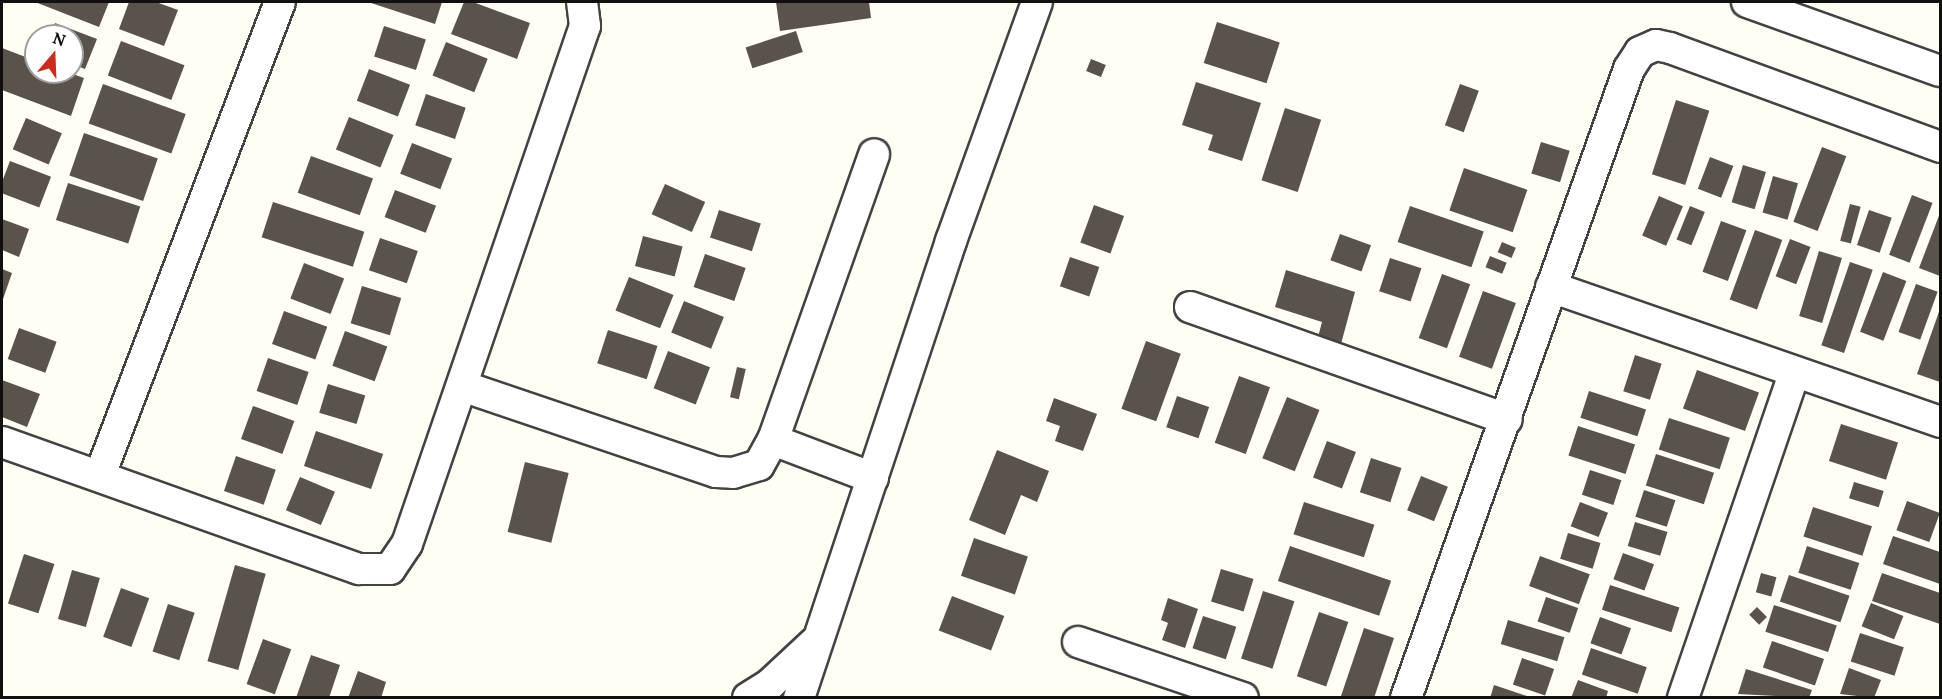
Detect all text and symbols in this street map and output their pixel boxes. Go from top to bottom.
north arrow [24,24,84,84]
text: N [50,27,68,50]

